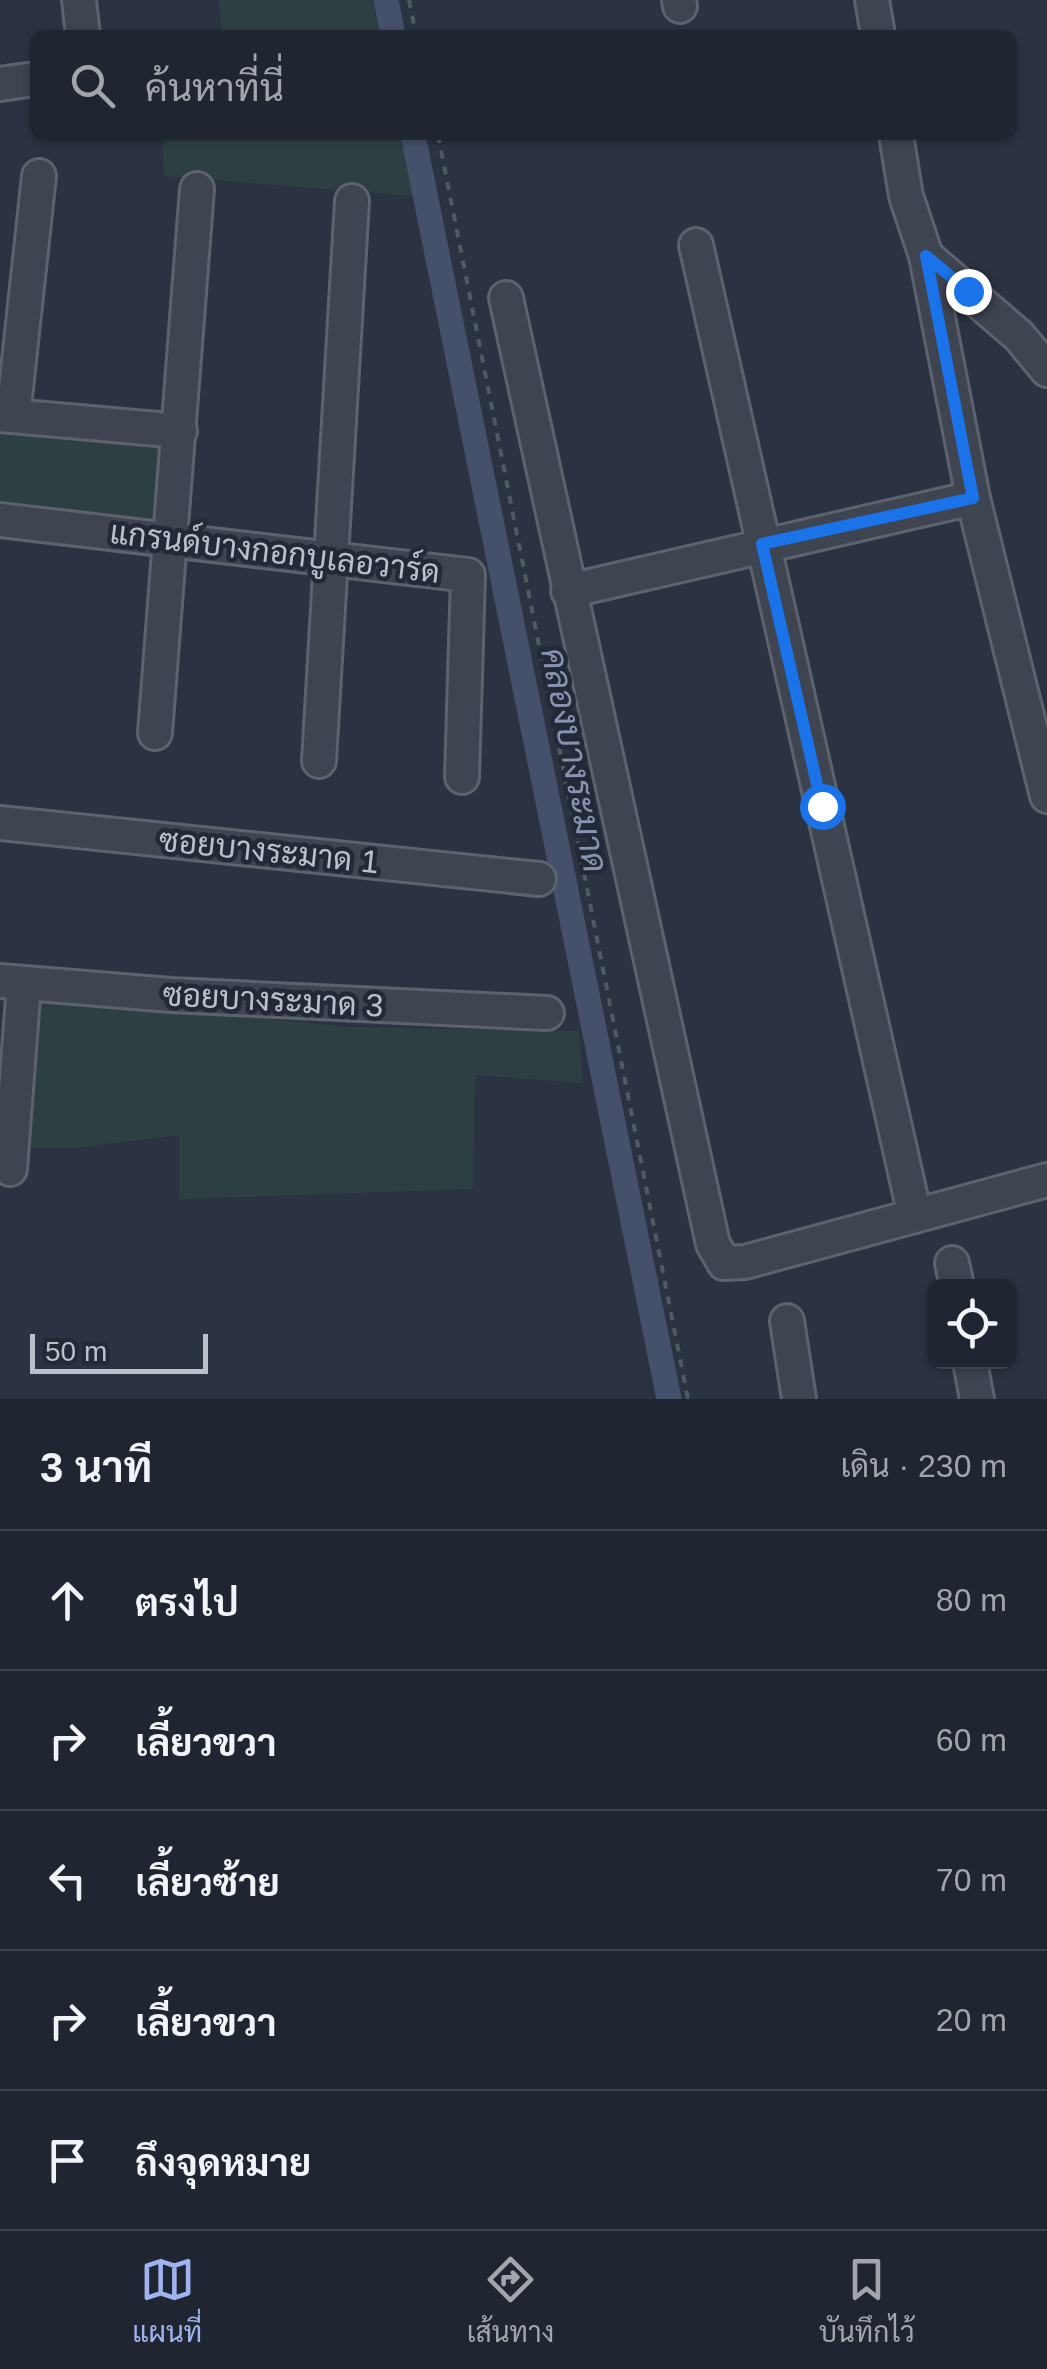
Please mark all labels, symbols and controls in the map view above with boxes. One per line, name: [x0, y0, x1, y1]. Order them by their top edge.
search box: [30, 30, 1017, 140]
icon: search: [65, 58, 120, 113]
text: ค้นหาที่นี่: [145, 67, 284, 109]
route end: [946, 269, 992, 315]
street label: แกรนด์บางกอกบูเลอวาร์ด: [107, 511, 443, 594]
water label: คลองบางระมาด: [534, 644, 616, 876]
route start: [800, 784, 846, 830]
street label: ซอยบางระมาด 1: [157, 822, 381, 880]
street label: ซอยบางระมาด 3: [162, 976, 384, 1024]
map controls: [927, 1279, 1017, 1369]
button: locate: [927, 1279, 1017, 1369]
scale bar: [30, 1329, 208, 1374]
text: 50 m: [45, 1336, 107, 1367]
text: 3 นาที: [40, 1444, 152, 1491]
text: เดิน · 230 m: [840, 1448, 1007, 1484]
icon: ahead: [40, 1573, 95, 1628]
text: ตรงไป: [135, 1582, 239, 1624]
text: 80 m: [936, 1582, 1007, 1618]
icon: right: [40, 1713, 95, 1768]
text: เลี้ยวขวา: [135, 1722, 277, 1764]
text: 60 m: [936, 1722, 1007, 1758]
icon: left: [40, 1853, 95, 1908]
text: เลี้ยวซ้าย: [135, 1862, 280, 1904]
text: 70 m: [936, 1862, 1007, 1898]
icon: right: [40, 1993, 95, 2048]
text: เลี้ยวขวา: [135, 2002, 277, 2044]
text: 20 m: [936, 2002, 1007, 2038]
icon: arrive: [40, 2133, 95, 2188]
text: ถึงจุดหมาย: [135, 2142, 311, 2184]
tab: แผนที่: [132, 2252, 202, 2349]
tab: เส้นทาง: [467, 2252, 554, 2349]
tab: บันทึกไว้: [819, 2252, 915, 2349]

